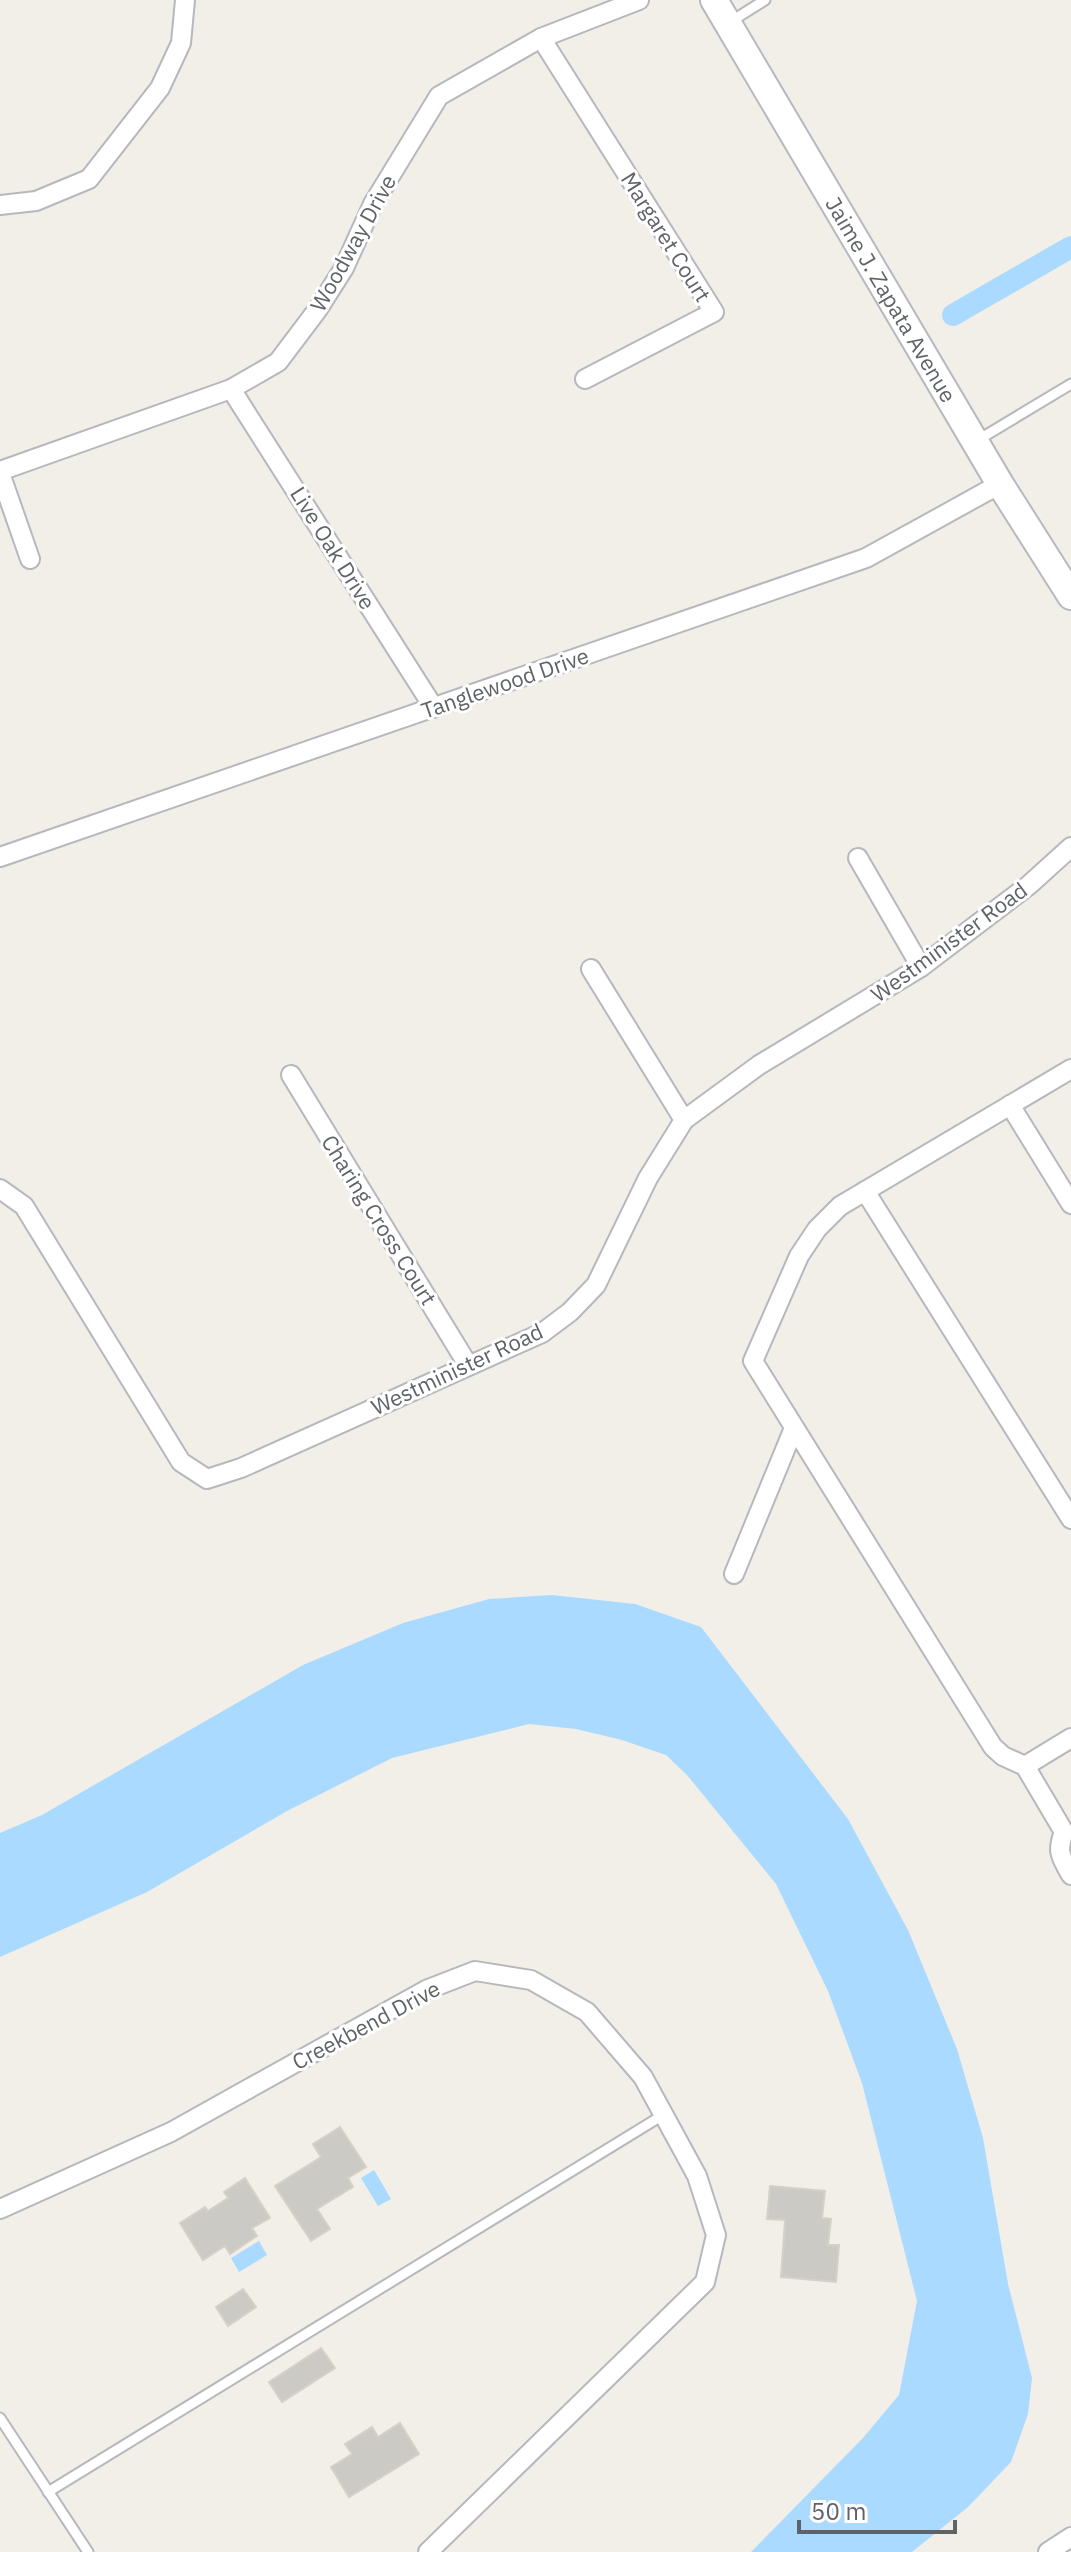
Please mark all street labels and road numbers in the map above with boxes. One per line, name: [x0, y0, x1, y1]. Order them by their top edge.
street label: Margaret Court: [615, 166, 718, 307]
street label: Woodway Drive: [303, 169, 402, 316]
street label: Jaime J. Zapata Avenue: [819, 191, 964, 408]
street label: Live Oak Drive: [284, 481, 383, 615]
street label: Tanglewood Drive: [417, 640, 592, 725]
street label: Westminister Road: [865, 875, 1033, 1008]
street label: Charing Cross Court: [315, 1129, 444, 1310]
street label: Westminister Road: [366, 1316, 547, 1421]
street label: Creekbend Drive: [287, 1973, 445, 2076]

